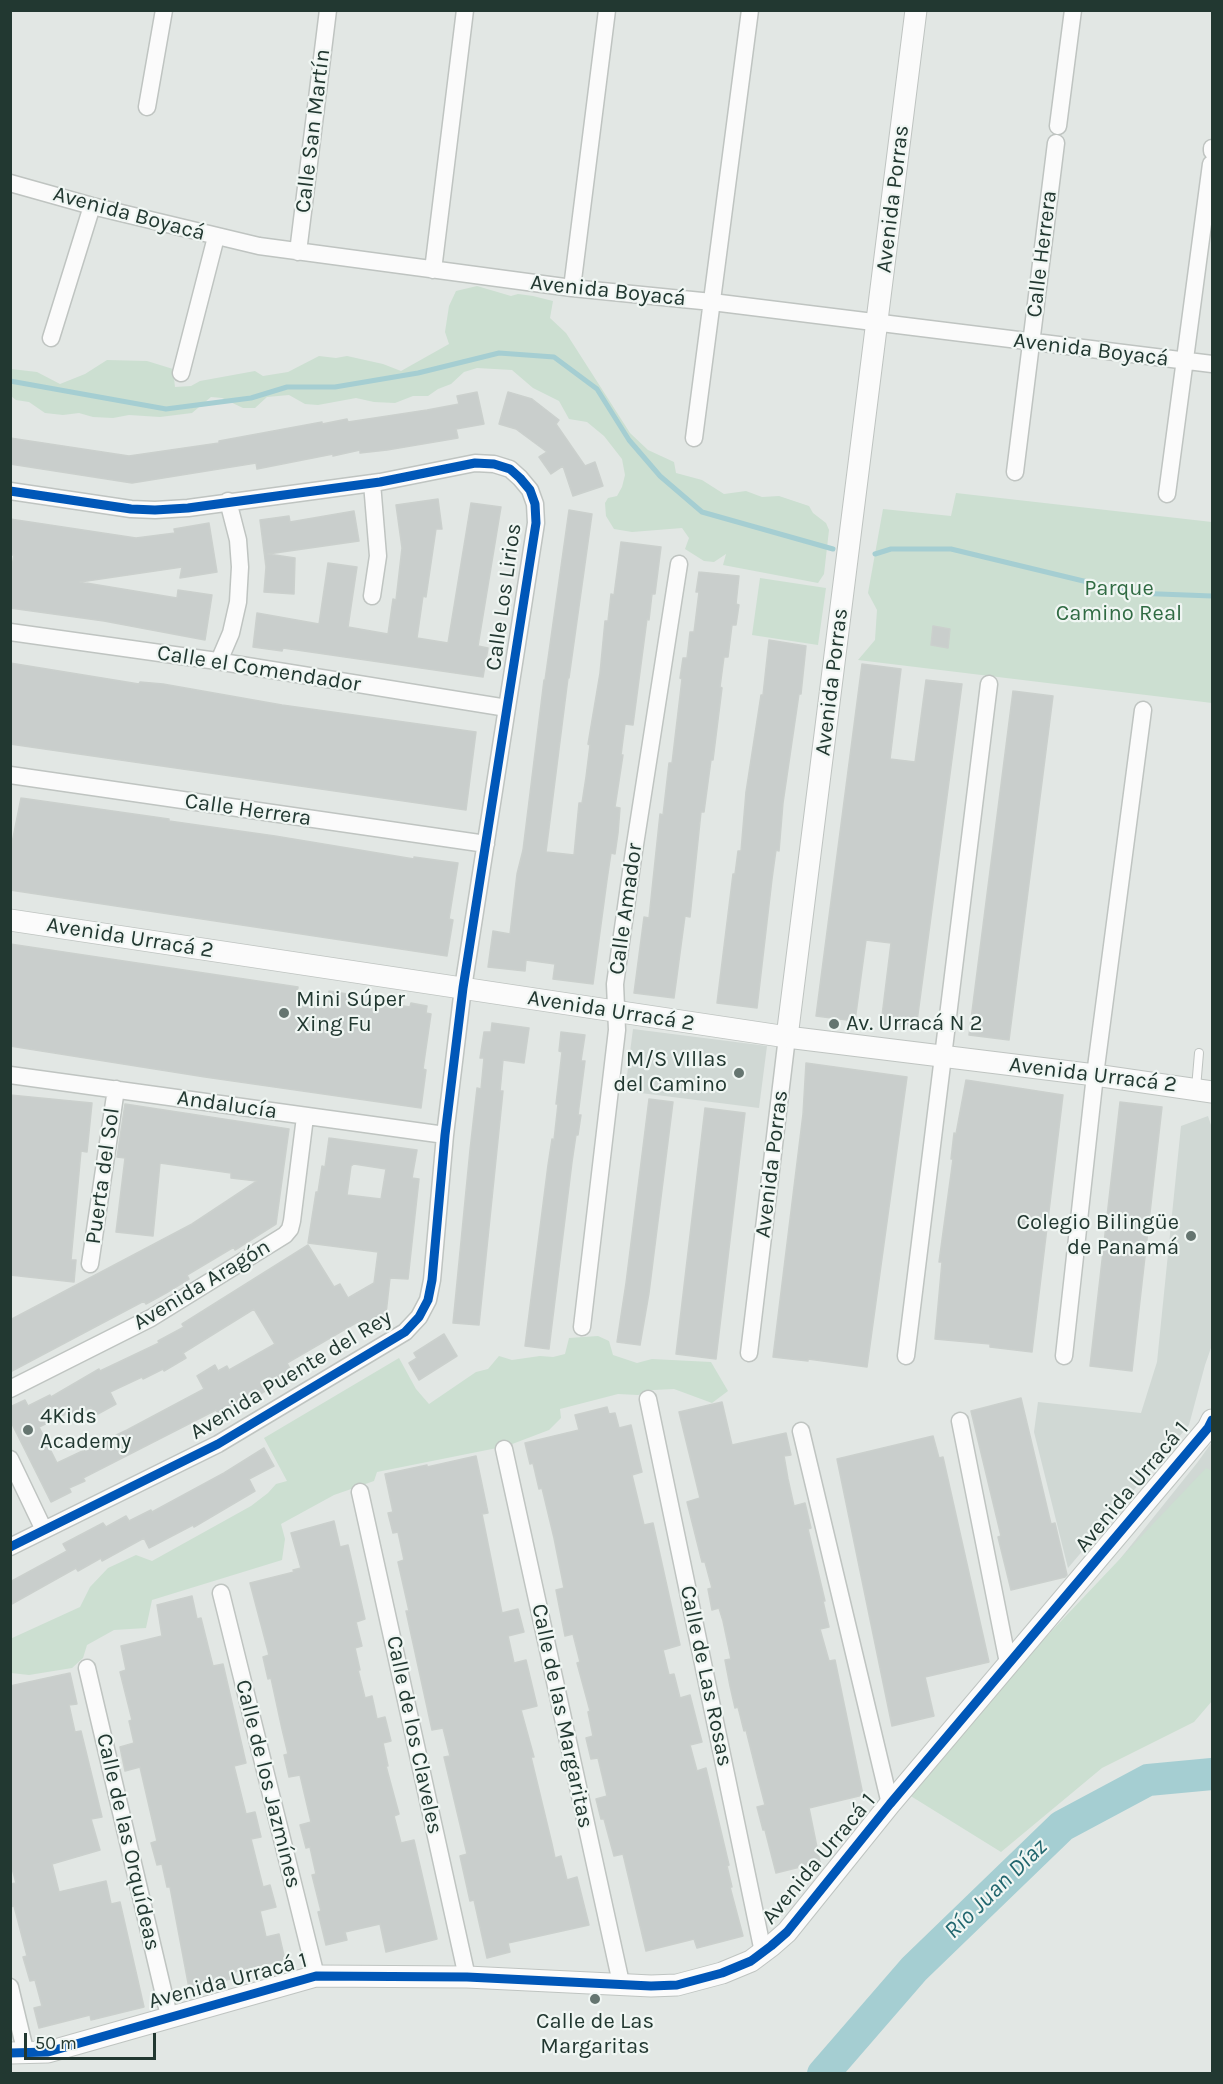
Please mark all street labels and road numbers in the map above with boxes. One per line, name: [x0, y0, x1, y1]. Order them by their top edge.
street label: Calle San Martín: [290, 47, 336, 215]
street label: Avenida Porras: [871, 124, 915, 274]
street label: Avenida Boyacá: [50, 181, 208, 247]
street label: Calle Herrera: [1021, 189, 1063, 319]
street label: Avenida Boyacá: [529, 270, 687, 312]
street label: Avenida Boyacá: [1012, 327, 1170, 373]
street label: Calle Los Lirios: [481, 522, 527, 672]
street label: Avenida Porras: [810, 607, 854, 757]
street label: Calle el Comendador: [155, 640, 363, 698]
street label: Calle Herrera: [183, 788, 313, 832]
street label: Calle Amador: [604, 841, 648, 977]
street label: Avenida Urracá 2: [45, 912, 215, 964]
street label: Avenida Urracá 2: [526, 985, 696, 1037]
street label: Avenida Urracá 2: [1008, 1052, 1178, 1098]
street label: Andalucía: [175, 1085, 279, 1125]
street label: Avenida Porras: [750, 1089, 794, 1239]
street label: Puerta del Sol: [80, 1106, 126, 1246]
street label: Avenida Aragón: [129, 1234, 275, 1336]
street label: Avenida Puente del Rey: [185, 1304, 397, 1446]
street label: Avenida Urracá 1: [1069, 1416, 1195, 1558]
street label: Calle de Las Rosas: [674, 1583, 738, 1769]
street label: Calle de las Margaritas: [525, 1602, 599, 1830]
street label: Calle de los Claveles: [380, 1633, 448, 1837]
street label: Calle de los Jazmínes: [229, 1677, 307, 1891]
street label: Calle de las Orquídeas: [90, 1731, 166, 1953]
street label: Avenida Urracá 1: [756, 1788, 882, 1930]
street label: Avenida Urracá 1: [146, 1947, 310, 2015]

